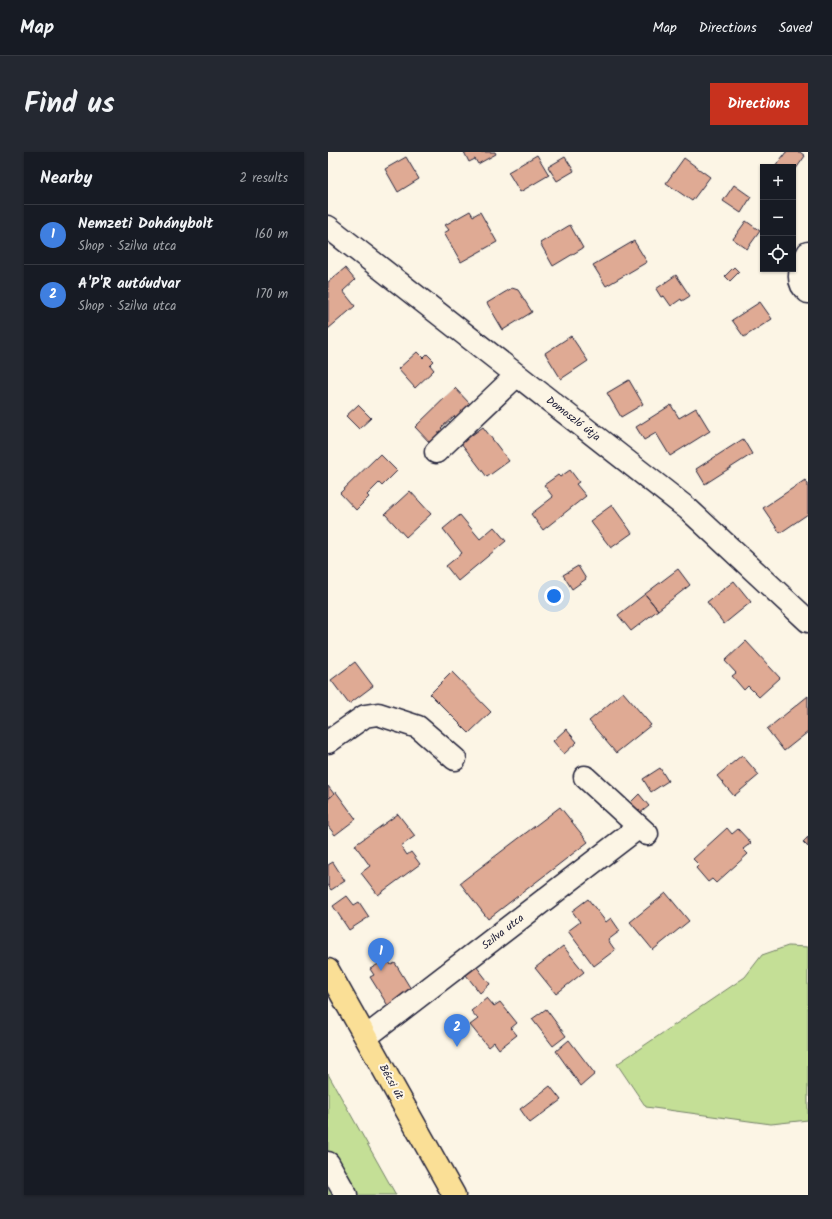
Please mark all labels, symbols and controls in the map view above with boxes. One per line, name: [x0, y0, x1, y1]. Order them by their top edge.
text: Map: [20, 13, 54, 43]
text: Map: [652, 17, 677, 39]
text: Directions: [699, 17, 757, 39]
text: Saved: [779, 17, 812, 39]
text: Find us: [24, 82, 115, 127]
button: Directions: [710, 83, 808, 125]
map controls: [760, 164, 796, 272]
button: +: [760, 164, 796, 200]
text: Nearby: [40, 165, 92, 192]
text: 2 results: [240, 168, 288, 189]
button: −: [760, 200, 796, 236]
text: Nemzeti Dohánybolt: [78, 212, 213, 236]
text: 1: [51, 224, 55, 245]
text: 160 m: [255, 224, 288, 245]
text: Shop · Szilva utca: [78, 236, 176, 257]
button: locate: [760, 236, 796, 272]
text: A'P'R autóudvar: [78, 272, 180, 296]
text: 2: [49, 284, 57, 305]
text: 170 m: [256, 284, 288, 305]
text: Shop · Szilva utca: [78, 296, 176, 317]
street label: Domoszló útja: [542, 392, 604, 446]
your location: [544, 586, 564, 606]
street label: Szilva utca: [478, 910, 528, 954]
pin: 1: [368, 938, 394, 971]
pin: 2: [444, 1014, 470, 1047]
street label: Bécsi út: [374, 1061, 408, 1104]

